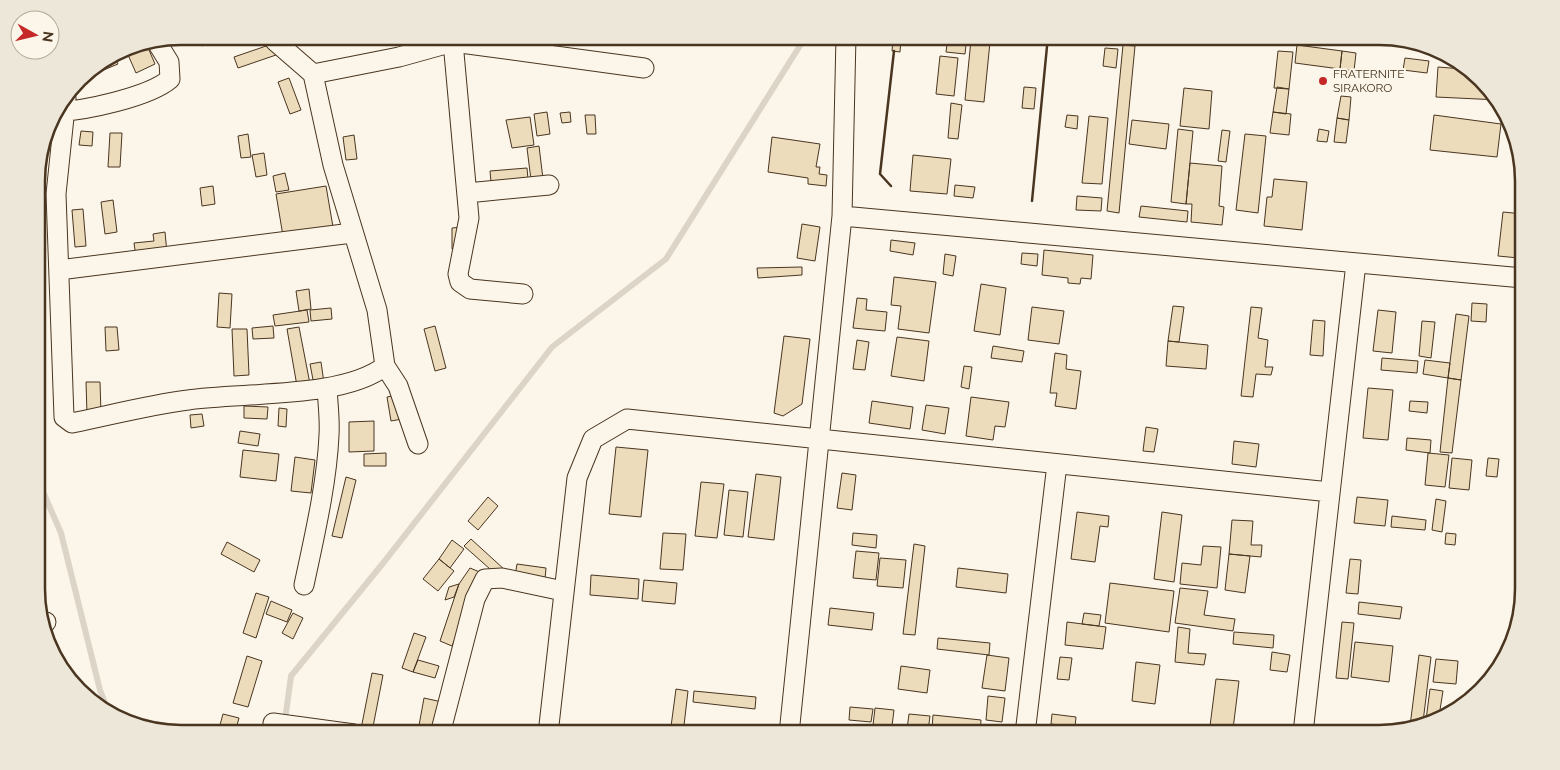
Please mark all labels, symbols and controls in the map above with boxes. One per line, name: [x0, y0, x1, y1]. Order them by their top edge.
north arrow: [10, 10, 60, 60]
text: N: [39, 30, 57, 43]
place label: FRATERNITE SIRAKORO: [1333, 67, 1405, 95]
marker: FRATERNITE SIRAKORO: [1317, 75, 1329, 87]

